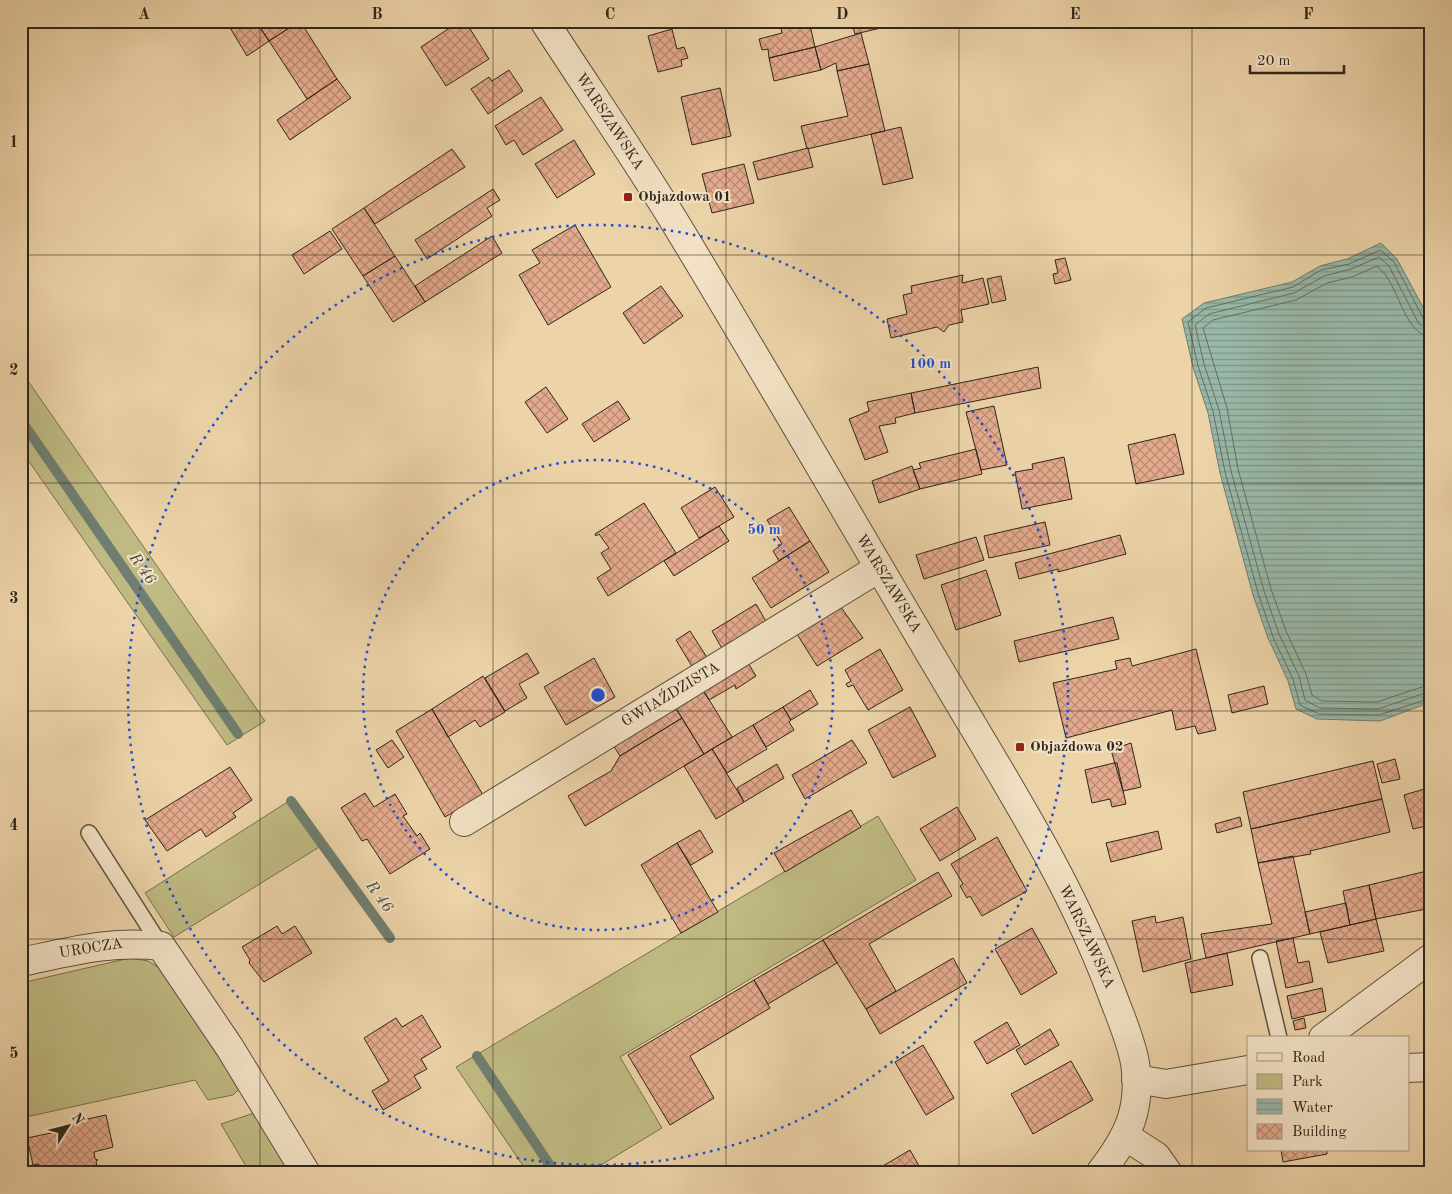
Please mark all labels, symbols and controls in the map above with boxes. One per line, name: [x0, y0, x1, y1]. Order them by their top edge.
text: A: [138, 7, 150, 23]
text: B: [371, 7, 383, 23]
text: C: [605, 7, 615, 23]
text: D: [836, 7, 848, 23]
text: E: [1069, 7, 1081, 23]
text: F: [1303, 7, 1314, 23]
scale bar: [1250, 42, 1343, 74]
text: 20 m: [1257, 54, 1291, 69]
street label: WARSZAWSKA: [572, 71, 646, 174]
text: 1: [9, 135, 19, 151]
place label: Objazdowa 01: [638, 190, 732, 205]
marker: Objazdowa 01: [622, 191, 634, 203]
text: 100 m: [909, 357, 951, 372]
text: 2: [9, 363, 19, 379]
text: 50 m: [747, 523, 781, 538]
street label: WARSZAWSKA: [853, 532, 924, 636]
water label: R 46: [125, 549, 158, 588]
text: 3: [9, 591, 19, 607]
street label: GWIAŹDZISTA: [618, 657, 723, 730]
centre of rings: [589, 686, 607, 704]
place label: Objazdowa 02: [1030, 740, 1124, 755]
marker: Objazdowa 02: [1014, 741, 1026, 753]
text: 4: [9, 818, 19, 834]
water label: R 46: [362, 878, 396, 916]
street label: WARSZAWSKA: [1055, 883, 1117, 992]
street label: UROCZA: [58, 936, 124, 961]
legend: [1247, 1036, 1410, 1152]
text: 5: [9, 1046, 19, 1062]
text: Road: [1292, 1051, 1326, 1066]
text: Park: [1292, 1075, 1323, 1090]
text: Water: [1292, 1101, 1333, 1116]
north arrow: [42, 1102, 92, 1152]
text: N: [69, 1111, 87, 1128]
text: Building: [1292, 1125, 1347, 1140]

